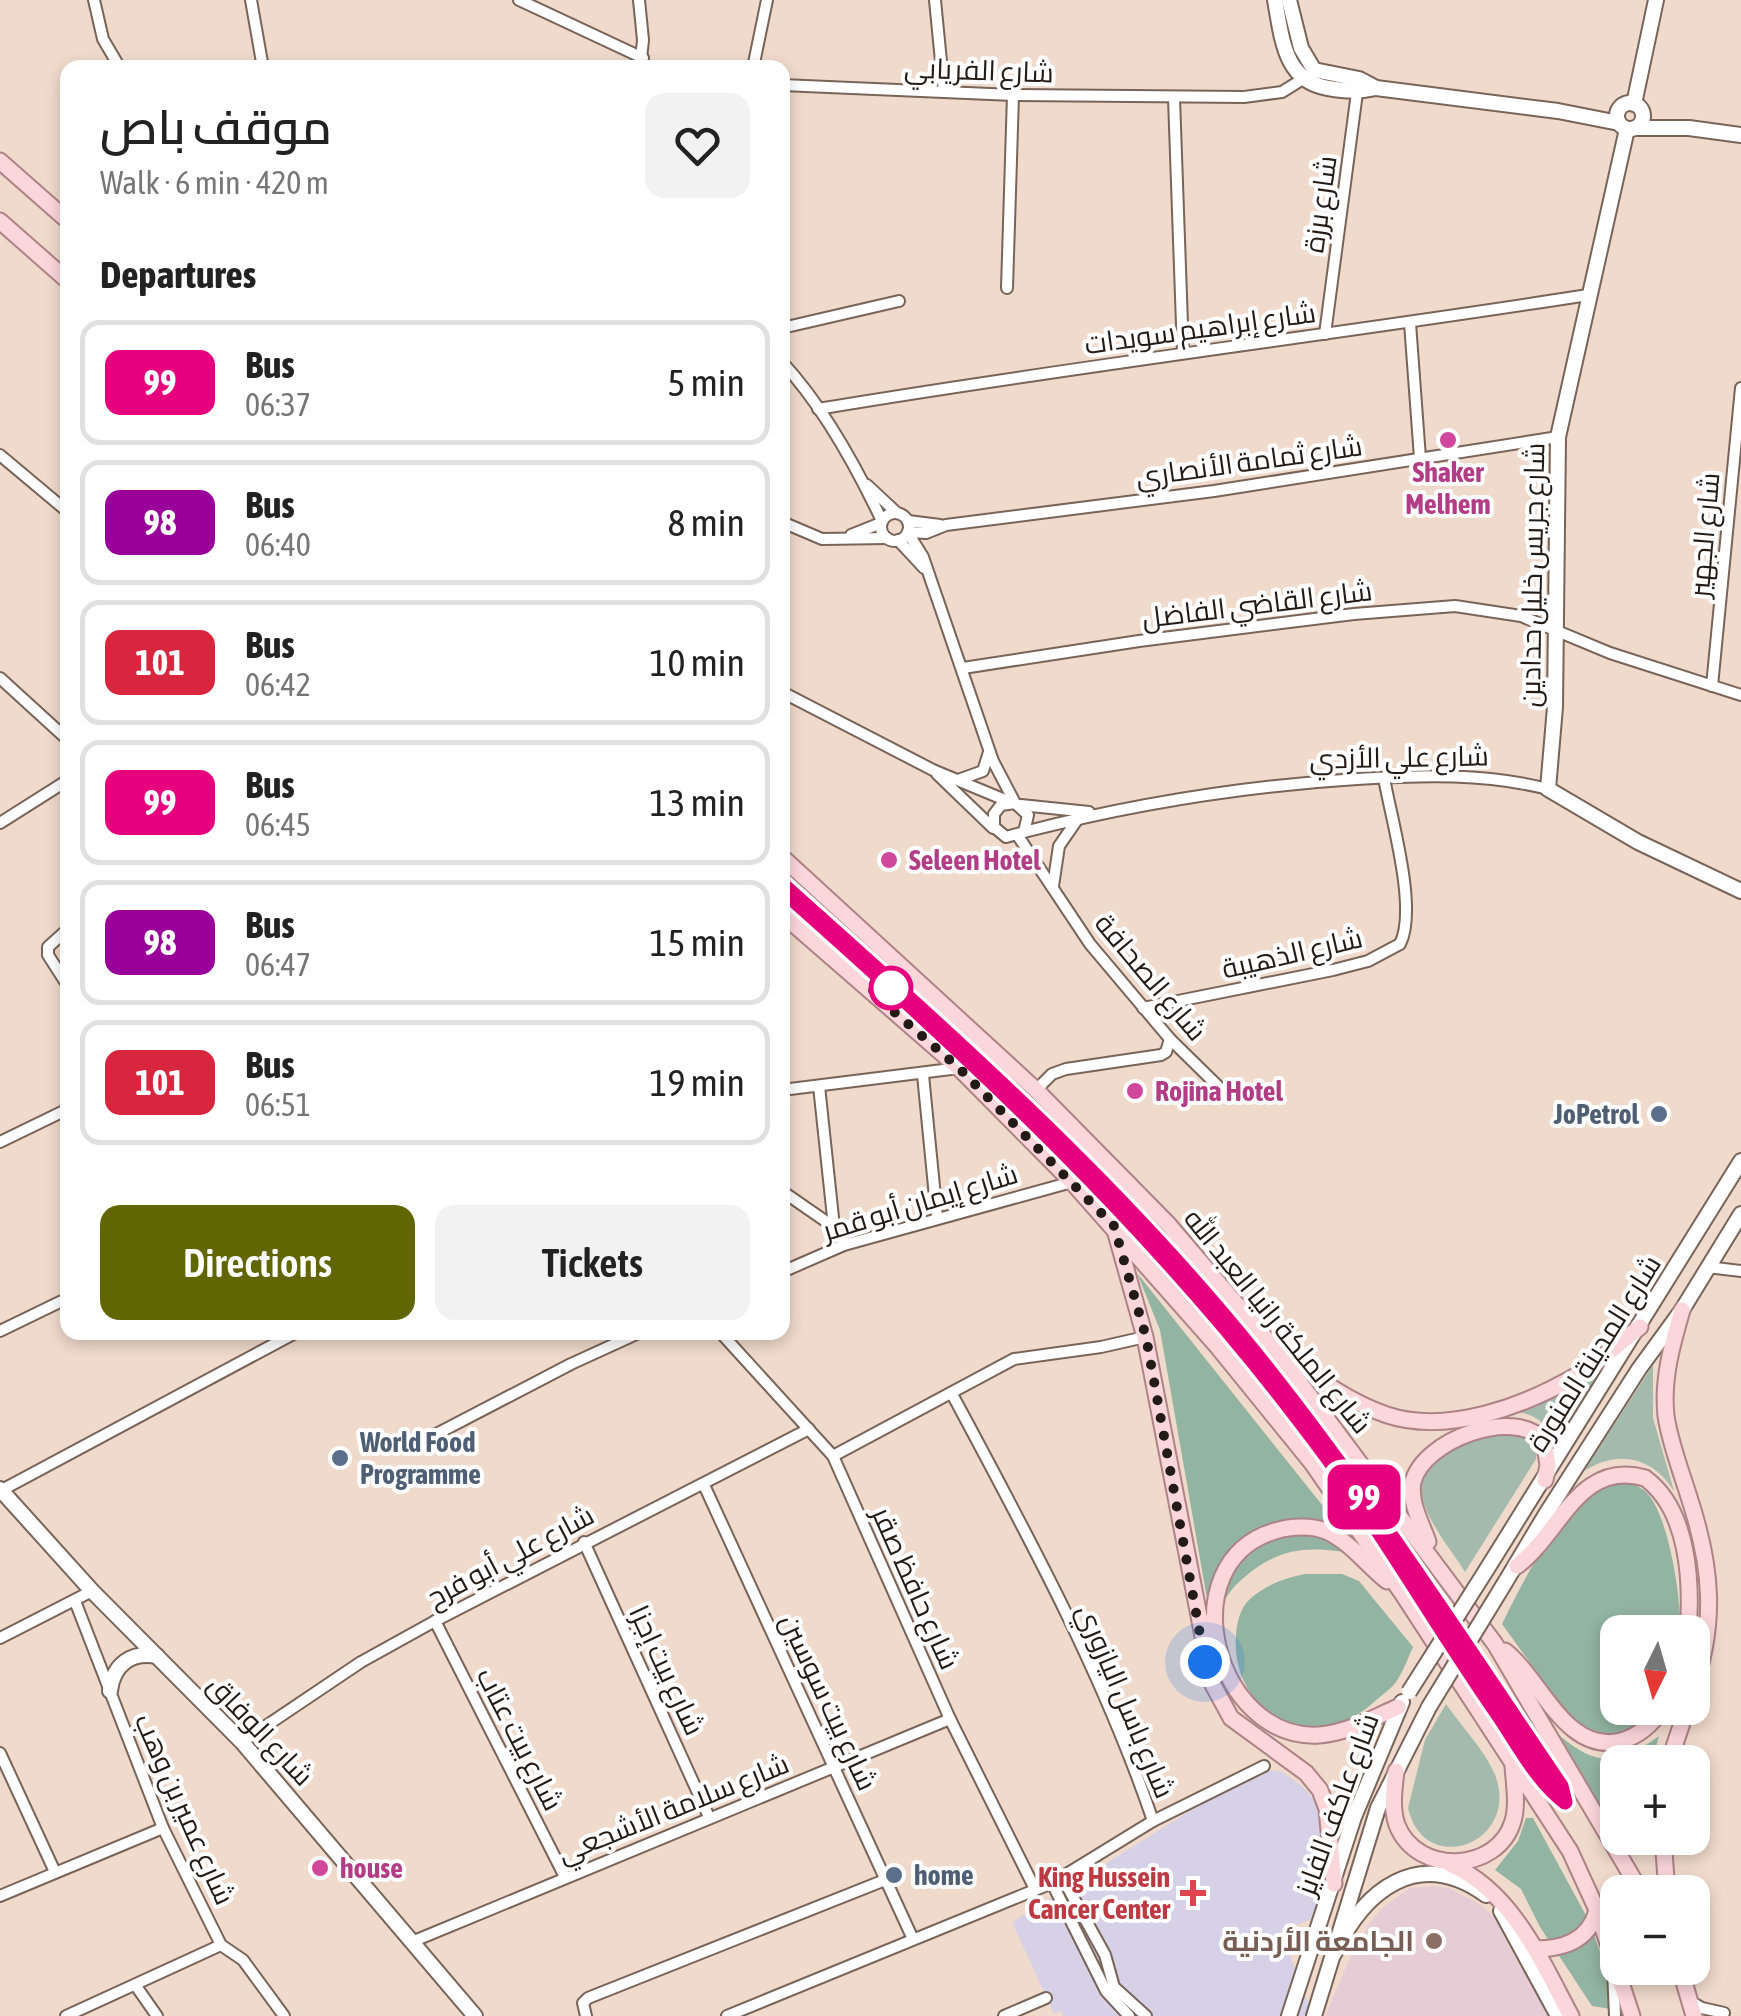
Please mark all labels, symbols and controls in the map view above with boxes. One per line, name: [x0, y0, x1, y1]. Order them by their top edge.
street label: شارع الفريابي: [903, 51, 1054, 95]
button: heart: [645, 93, 750, 198]
text: موقف باص: [100, 99, 332, 154]
street label: شارع برزة: [1297, 153, 1346, 255]
text: Walk · 6 min · 420 m: [100, 164, 329, 201]
text: Departures: [100, 253, 256, 296]
street label: شارع إبراهيم سويدات: [1082, 296, 1318, 364]
text: Bus: [245, 343, 295, 386]
text: 5 min: [667, 361, 745, 404]
text: 99: [144, 362, 176, 402]
text: 06:37: [245, 386, 311, 423]
street label: شارع ثمامة الأنصاري: [1134, 429, 1365, 499]
marker: Shaker Melhem: [1437, 429, 1459, 451]
street label: شارع جريس خليل حدادين: [1514, 442, 1553, 708]
place label: Shaker Melhem: [1405, 456, 1491, 520]
street label: شارع الجهير: [1682, 471, 1728, 601]
text: Bus: [245, 483, 295, 526]
text: 8 min: [667, 501, 745, 544]
text: 98: [144, 502, 176, 542]
text: 06:40: [245, 526, 311, 563]
street label: شارع القاضي الفاضل: [1140, 574, 1375, 639]
text: Bus: [245, 623, 295, 666]
text: 10 min: [650, 641, 745, 684]
text: 101: [135, 642, 185, 682]
text: 06:42: [245, 666, 311, 703]
street label: شارع علي الأزدي: [1309, 739, 1489, 781]
text: Bus: [245, 763, 295, 806]
text: 13 min: [650, 781, 745, 824]
text: 99: [144, 782, 176, 822]
text: 06:45: [245, 806, 311, 843]
place label: Seleen Hotel: [909, 844, 1041, 876]
marker: Seleen Hotel: [878, 849, 900, 871]
text: Bus: [245, 903, 295, 946]
street label: شارع الصحافة: [1086, 907, 1213, 1049]
text: 15 min: [650, 921, 745, 964]
street label: شارع الذهيبة: [1219, 921, 1366, 988]
text: 98: [144, 922, 176, 962]
text: 06:47: [245, 946, 311, 983]
unlabelled marker: [870, 967, 912, 1009]
text: Bus: [245, 1043, 295, 1086]
text: 19 min: [650, 1061, 745, 1104]
text: 101: [135, 1062, 185, 1102]
place label: Rojina Hotel: [1155, 1075, 1283, 1107]
marker: Rojina Hotel: [1124, 1080, 1146, 1102]
text: 06:51: [245, 1086, 311, 1123]
place label: JoPetrol: [1553, 1098, 1640, 1130]
marker: JoPetrol: [1648, 1103, 1670, 1125]
street label: شارع إيمان أبو قمر: [817, 1156, 1022, 1250]
street label: شارع الملكة رانيا العبد الله: [1175, 1201, 1380, 1441]
button: Directions: [100, 1205, 415, 1320]
button: Tickets: [435, 1205, 750, 1320]
street label: شارع المدينة المنورة: [1521, 1249, 1670, 1459]
place label: World Food Programme: [359, 1426, 481, 1490]
marker: World Food Programme: [329, 1447, 351, 1469]
line badge: 99: [1319, 1464, 1409, 1530]
text: 99: [1348, 1477, 1380, 1517]
street label: شارع علي أبو فرح: [421, 1498, 602, 1619]
street label: شارع حافظ صقر: [862, 1500, 966, 1675]
street label: شارع باسل اليازوري: [1065, 1599, 1181, 1805]
street label: شارع بيت إجزا: [620, 1600, 711, 1741]
street label: شارع بيت سوسين: [771, 1609, 884, 1796]
north arrow: [1600, 1615, 1710, 1725]
map controls: [1600, 1615, 1710, 1985]
your location: [1180, 1637, 1230, 1687]
street label: شارع بيت عتاب: [468, 1662, 570, 1817]
street label: شارع الوفاق: [200, 1668, 320, 1794]
street label: شارع عمير بن وهب: [126, 1709, 241, 1911]
street label: شارع عاكف الفايز: [1289, 1709, 1388, 1902]
button: +: [1600, 1745, 1710, 1855]
street label: شارع سلامة الأشجعي: [553, 1747, 795, 1875]
place label: house: [340, 1852, 403, 1884]
marker: house: [309, 1857, 331, 1879]
place label: home: [914, 1859, 974, 1891]
place label: King Hussein Cancer Center: [1028, 1861, 1171, 1925]
marker: home: [883, 1864, 905, 1886]
button: −: [1600, 1875, 1710, 1985]
marker: King Hussein Cancer Center: [1180, 1880, 1206, 1906]
place label: الجامعة الأردنية: [1222, 1925, 1414, 1958]
marker: الجامعة الأردنية: [1423, 1930, 1445, 1952]

